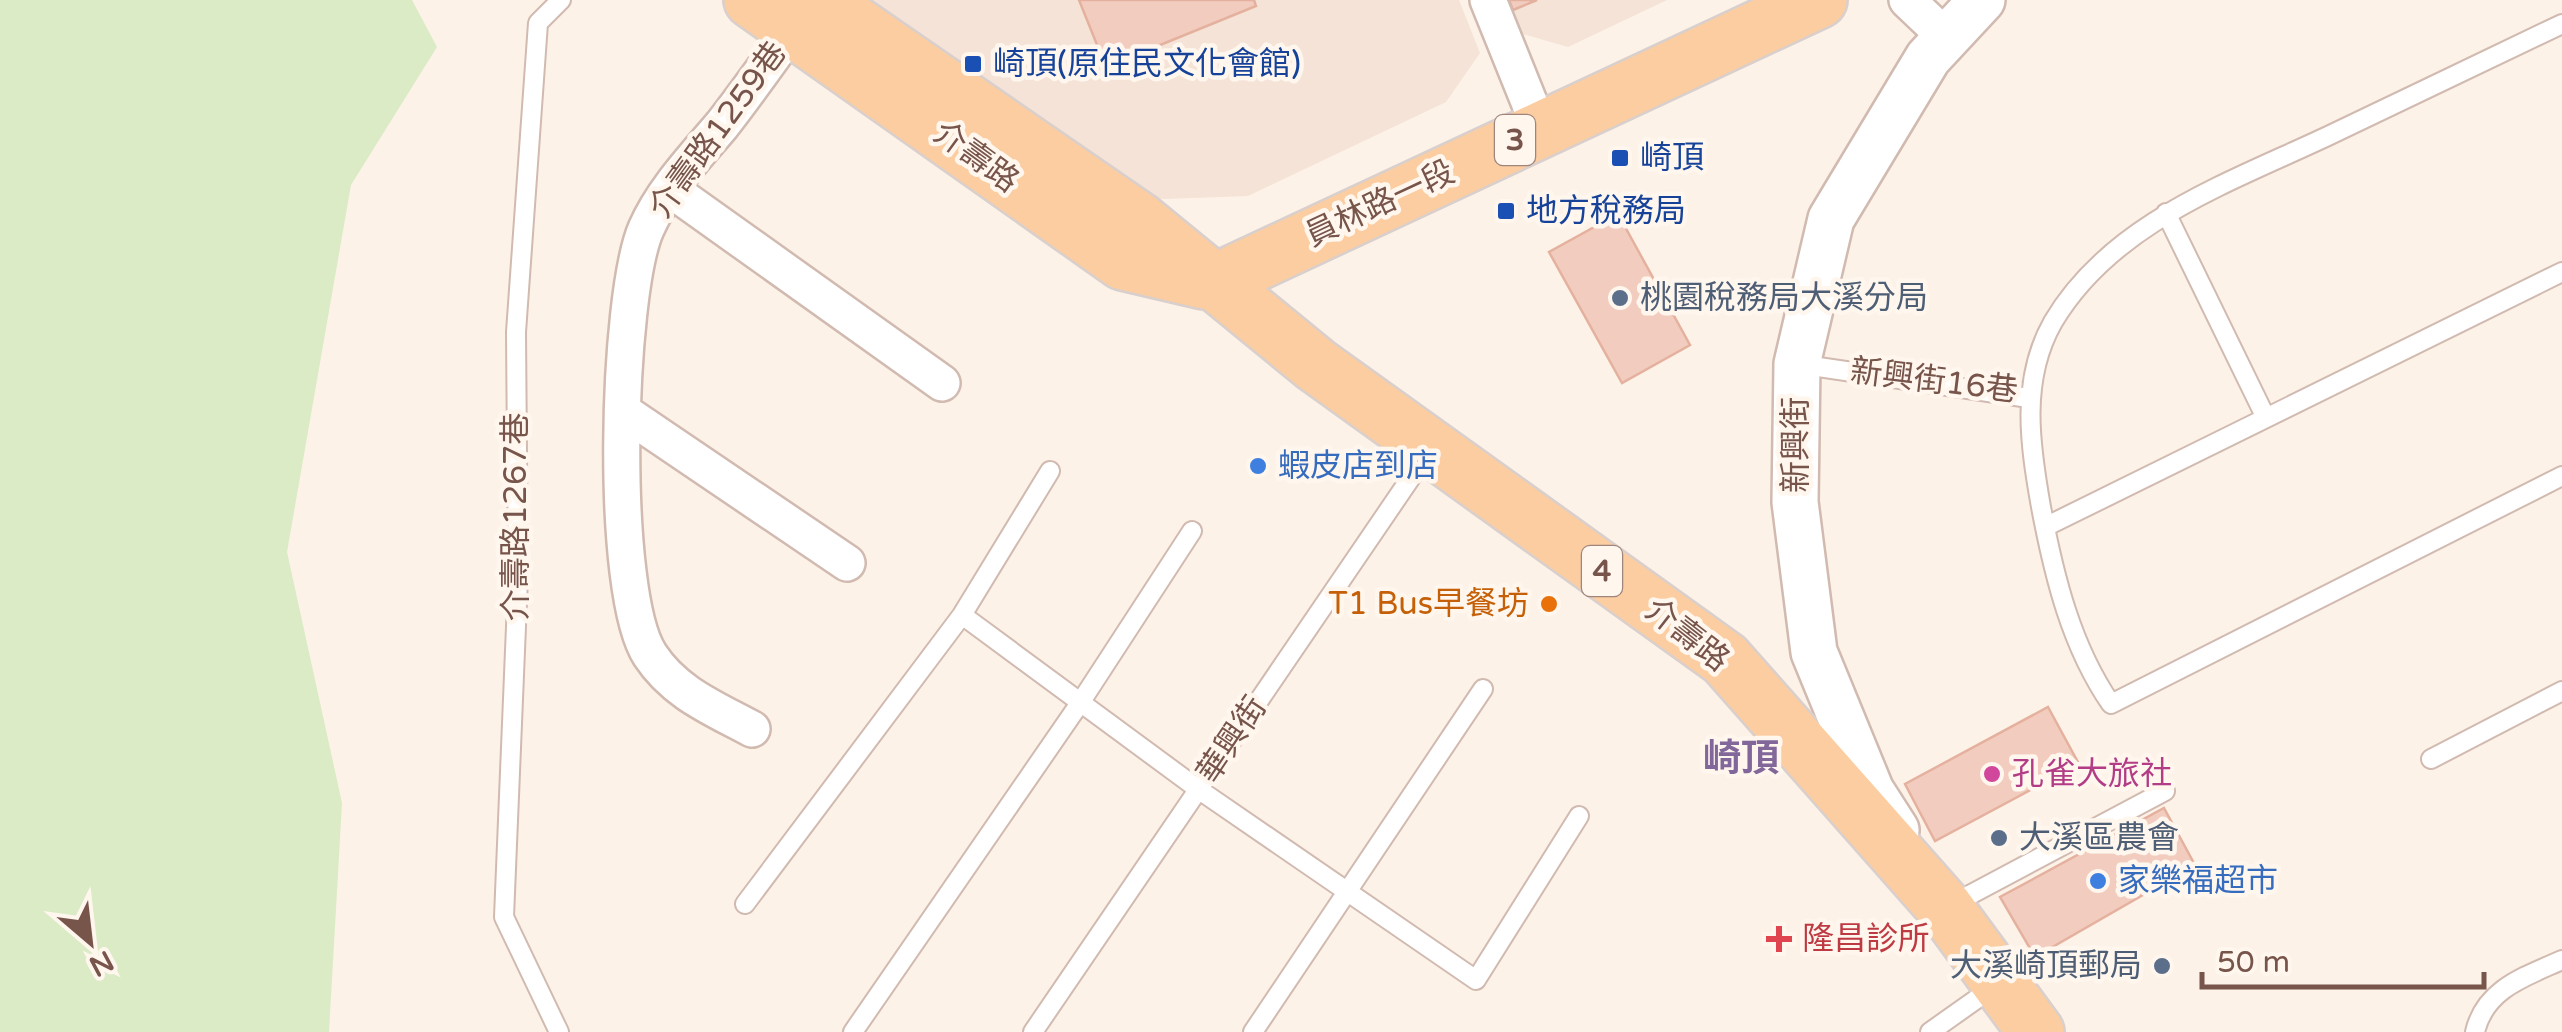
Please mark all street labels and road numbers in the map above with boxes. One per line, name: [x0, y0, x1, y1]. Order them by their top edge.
street label: 介壽路1259巷: [641, 35, 795, 225]
street label: 介壽路: [926, 113, 1026, 201]
road number: 3: [1495, 115, 1535, 165]
street label: 員林路一段: [1299, 153, 1461, 255]
street label: 新興街16巷: [1848, 352, 2020, 410]
street label: 新興街: [1777, 397, 1815, 493]
street label: 介壽路1267巷: [497, 413, 535, 621]
road number: 4: [1582, 546, 1622, 596]
street label: 介壽路: [1637, 590, 1737, 680]
street label: 華興街: [1189, 690, 1275, 790]

